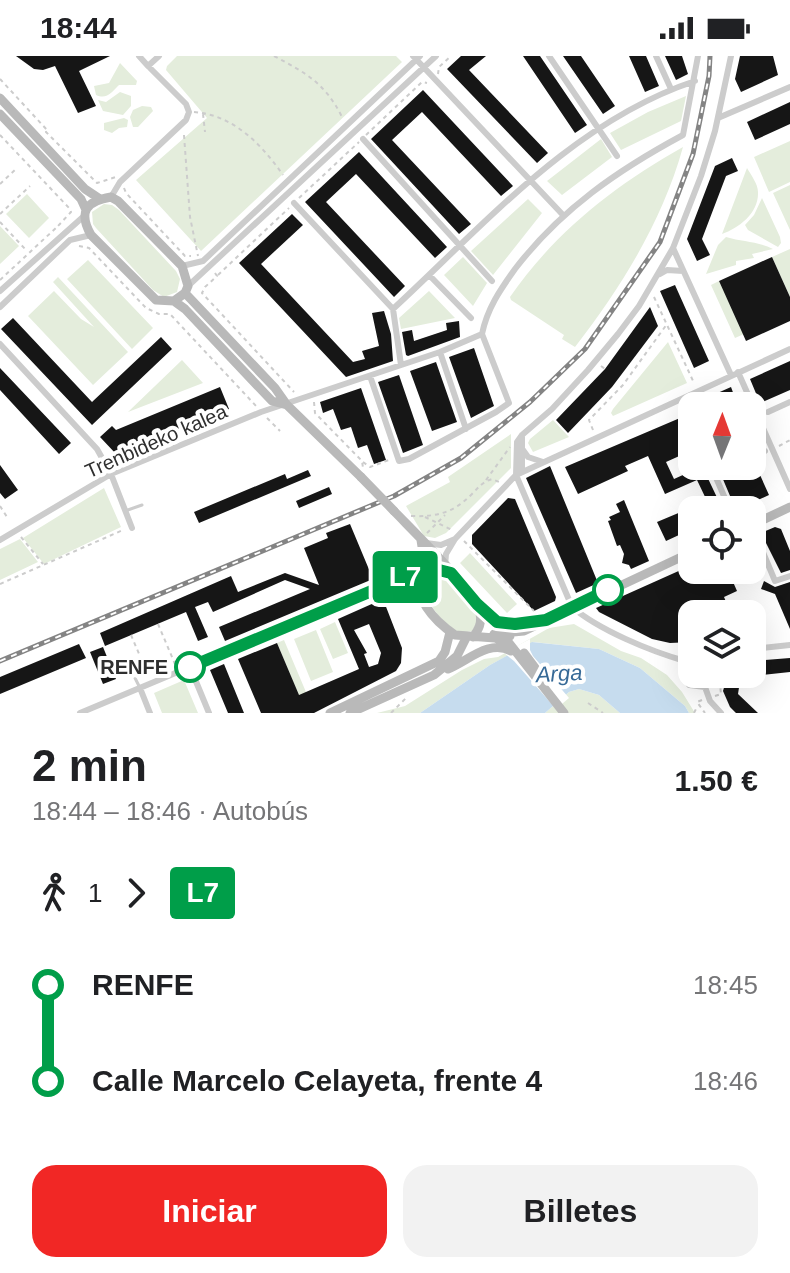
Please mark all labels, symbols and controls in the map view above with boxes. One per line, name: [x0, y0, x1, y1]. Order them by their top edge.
text: 18:44: [40, 11, 117, 44]
north arrow: [678, 392, 766, 480]
map controls: [678, 392, 766, 688]
street label: Trenbideko kalea: [82, 400, 231, 482]
button: locate: [678, 496, 766, 584]
line badge: L7: [369, 551, 441, 603]
text: L7: [389, 561, 421, 592]
unlabelled marker: [593, 575, 623, 605]
button: layers: [678, 600, 766, 688]
marker: RENFE: [175, 652, 205, 682]
place label: RENFE: [100, 656, 168, 678]
water label: Arga: [533, 660, 583, 687]
text: 2 min: [32, 741, 147, 790]
text: 1.50 €: [675, 764, 758, 797]
text: 18:44 – 18:46 · Autobús: [32, 796, 308, 826]
icon: walk: [32, 871, 76, 915]
icon: forward: [114, 871, 158, 915]
text: L7: [186, 877, 219, 908]
text: 1: [88, 878, 102, 908]
text: RENFE: [92, 968, 194, 1001]
text: 18:45: [693, 970, 758, 1000]
text: Calle Marcelo Celayeta, frente 4: [92, 1064, 542, 1097]
text: 18:46: [693, 1066, 758, 1096]
button: Iniciar: [32, 1165, 387, 1257]
button: Billetes: [403, 1165, 758, 1257]

